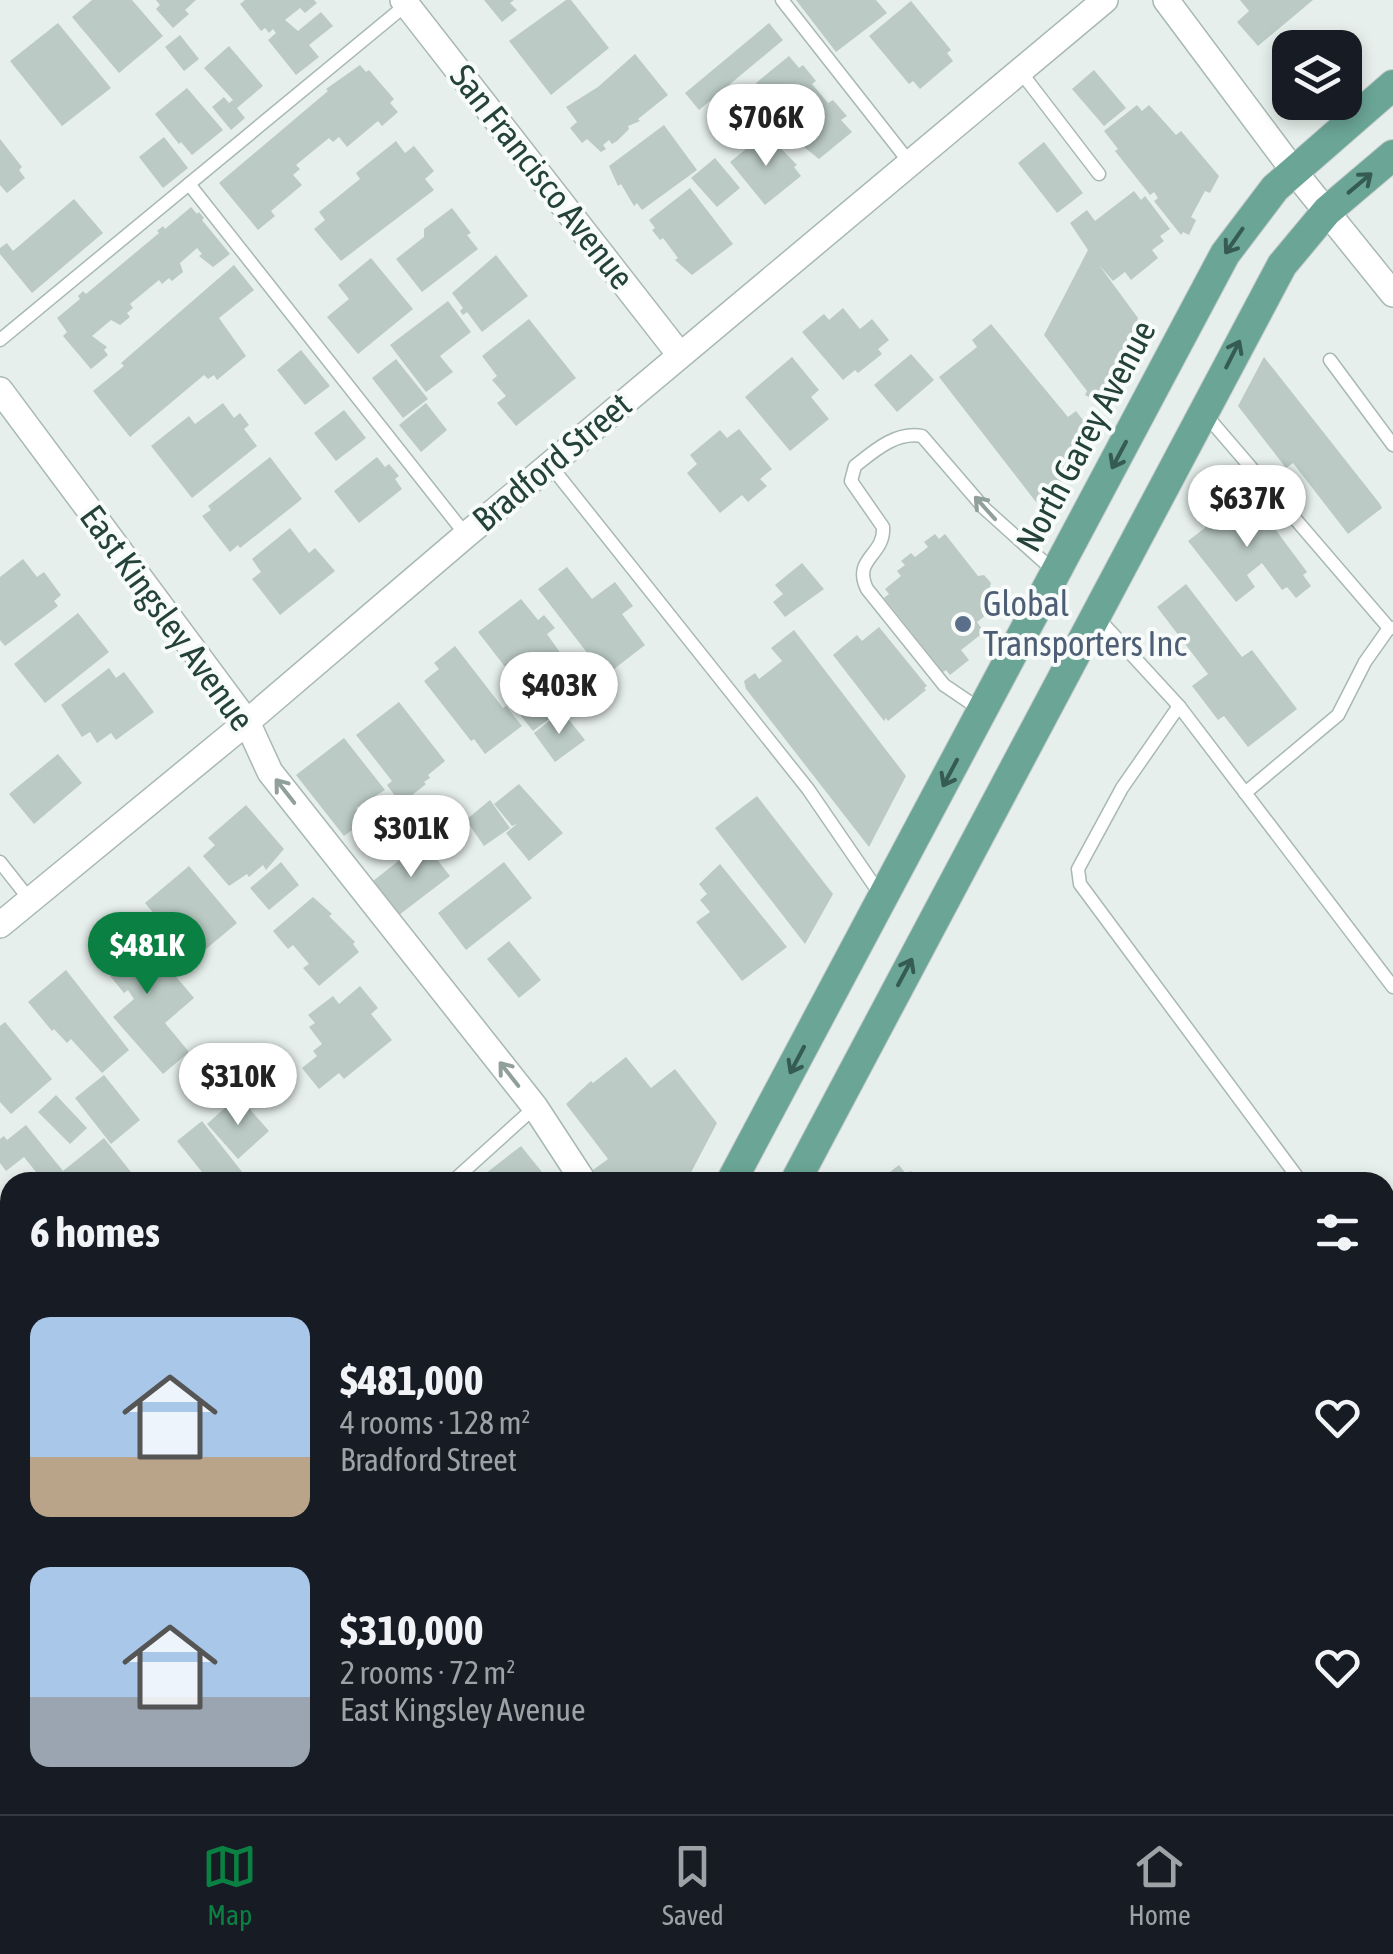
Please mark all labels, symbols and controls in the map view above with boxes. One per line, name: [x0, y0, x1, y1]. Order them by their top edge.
map controls: [1272, 30, 1362, 120]
button: layers: [1272, 30, 1362, 120]
street label: San Francisco Avenue: [443, 56, 643, 296]
pin: $706K: [696, 84, 836, 169]
text: $706K: [729, 98, 803, 135]
one-way arrow: [1347, 172, 1372, 195]
one-way arrow: [1224, 227, 1245, 255]
street label: North Garey Avenue: [1007, 313, 1163, 558]
one-way arrow: [1224, 340, 1243, 369]
street label: Bradford Street: [464, 384, 638, 539]
one-way arrow: [1109, 440, 1128, 469]
pin: $637K: [1177, 465, 1317, 550]
text: $637K: [1210, 479, 1284, 516]
one-way arrow: [974, 496, 997, 521]
street label: East Kingsley Avenue: [73, 497, 263, 738]
place label: Global Transporters Inc: [983, 583, 1187, 663]
marker: Global Transporters Inc: [952, 613, 974, 635]
pin: $403K: [489, 652, 629, 737]
text: $403K: [522, 666, 596, 703]
one-way arrow: [940, 757, 959, 787]
one-way arrow: [274, 779, 296, 805]
pin: $301K: [341, 795, 481, 880]
text: $301K: [374, 809, 448, 846]
pin: $481K: [77, 912, 217, 997]
text: $481K: [110, 926, 184, 963]
one-way arrow: [896, 958, 916, 988]
pin: $310K: [168, 1043, 308, 1128]
one-way arrow: [787, 1044, 806, 1074]
text: $310K: [201, 1057, 275, 1094]
one-way arrow: [498, 1061, 520, 1087]
icon: filters: [1310, 1205, 1365, 1260]
text: 6 homes: [30, 1208, 160, 1256]
text: $481,000: [340, 1356, 484, 1404]
icon: home: [110, 1357, 230, 1477]
icon: heart: [1310, 1390, 1365, 1445]
text: 4 rooms · 128 m²: [340, 1404, 530, 1441]
text: Bradford Street: [340, 1441, 517, 1478]
text: $310,000: [340, 1606, 484, 1654]
icon: home: [110, 1607, 230, 1727]
icon: heart: [1310, 1640, 1365, 1695]
text: 2 rooms · 72 m²: [340, 1654, 515, 1691]
text: East Kingsley Avenue: [340, 1691, 586, 1728]
tab: Map: [202, 1839, 257, 1931]
tab: Saved: [662, 1839, 724, 1931]
tab: Home: [1128, 1839, 1191, 1931]

